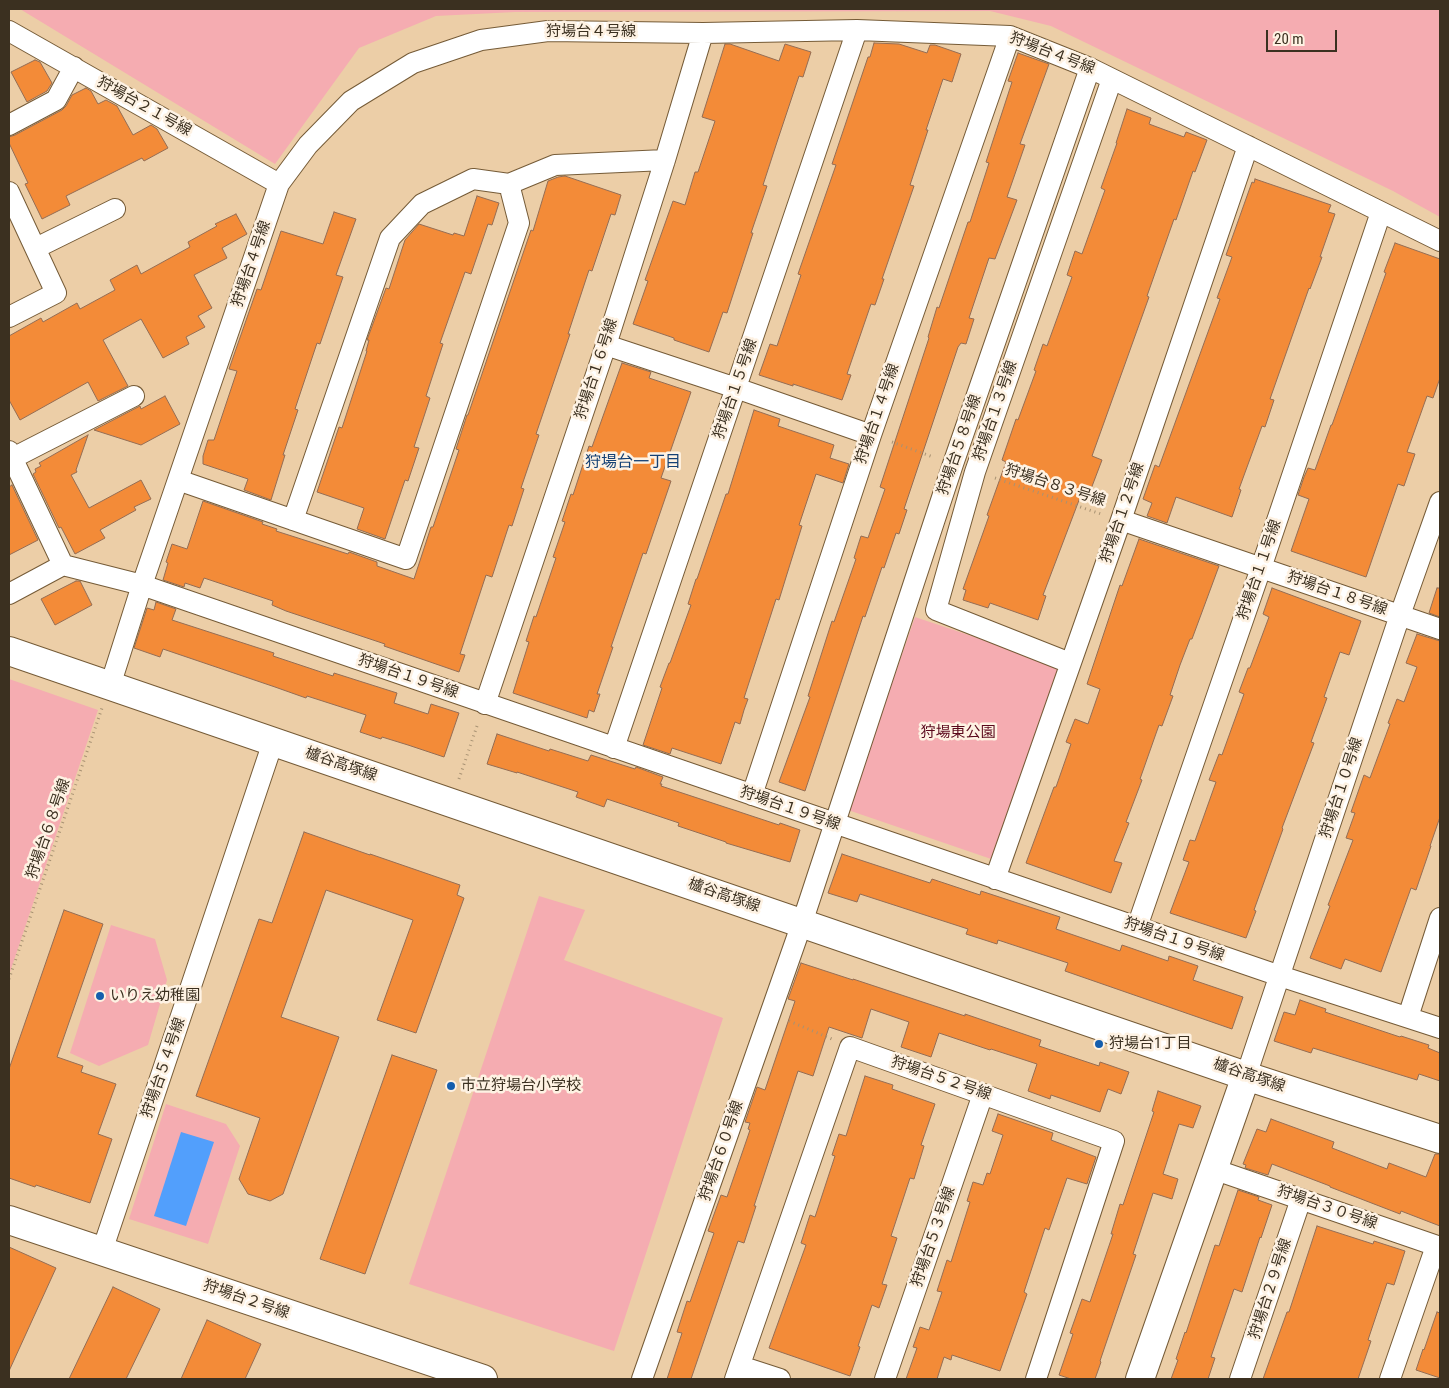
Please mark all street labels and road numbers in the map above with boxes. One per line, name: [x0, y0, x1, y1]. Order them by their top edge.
street label: 狩場台４号線: [546, 23, 636, 41]
street label: 狩場台４号線: [1007, 29, 1097, 79]
street label: 狩場台２１号線: [94, 74, 194, 140]
street label: 狩場台４号線: [229, 219, 275, 309]
street label: 狩場台１６号線: [572, 316, 622, 422]
street label: 狩場台１５号線: [710, 336, 762, 442]
street label: 狩場台１３号線: [970, 358, 1022, 464]
street label: 狩場台１４号線: [852, 361, 904, 467]
street label: 狩場台５８号線: [934, 392, 986, 498]
street label: 狩場台１２号線: [1097, 460, 1149, 566]
street label: 狩場台８３号線: [1002, 461, 1108, 511]
street label: 狩場台１１号線: [1234, 517, 1286, 623]
street label: 狩場台１８号線: [1284, 568, 1390, 620]
street label: 狩場台１９号線: [355, 651, 461, 703]
street label: 狩場台１０号線: [1317, 735, 1367, 841]
street label: 櫨谷高塚線: [303, 744, 379, 786]
street label: 狩場台６８号線: [23, 776, 75, 882]
street label: 狩場台１９号線: [737, 783, 843, 835]
street label: 櫨谷高塚線: [686, 875, 762, 917]
street label: 狩場台１９号線: [1121, 914, 1227, 966]
street label: 狩場台５４号線: [138, 1015, 190, 1121]
street label: 狩場台５２号線: [888, 1053, 994, 1105]
street label: 櫨谷高塚線: [1211, 1055, 1287, 1097]
street label: 狩場台６０号線: [696, 1098, 748, 1204]
street label: 狩場台３０号線: [1274, 1182, 1380, 1234]
street label: 狩場台５３号線: [908, 1184, 960, 1290]
street label: 狩場台２９号線: [1246, 1236, 1296, 1342]
street label: 狩場台２号線: [201, 1277, 291, 1323]

